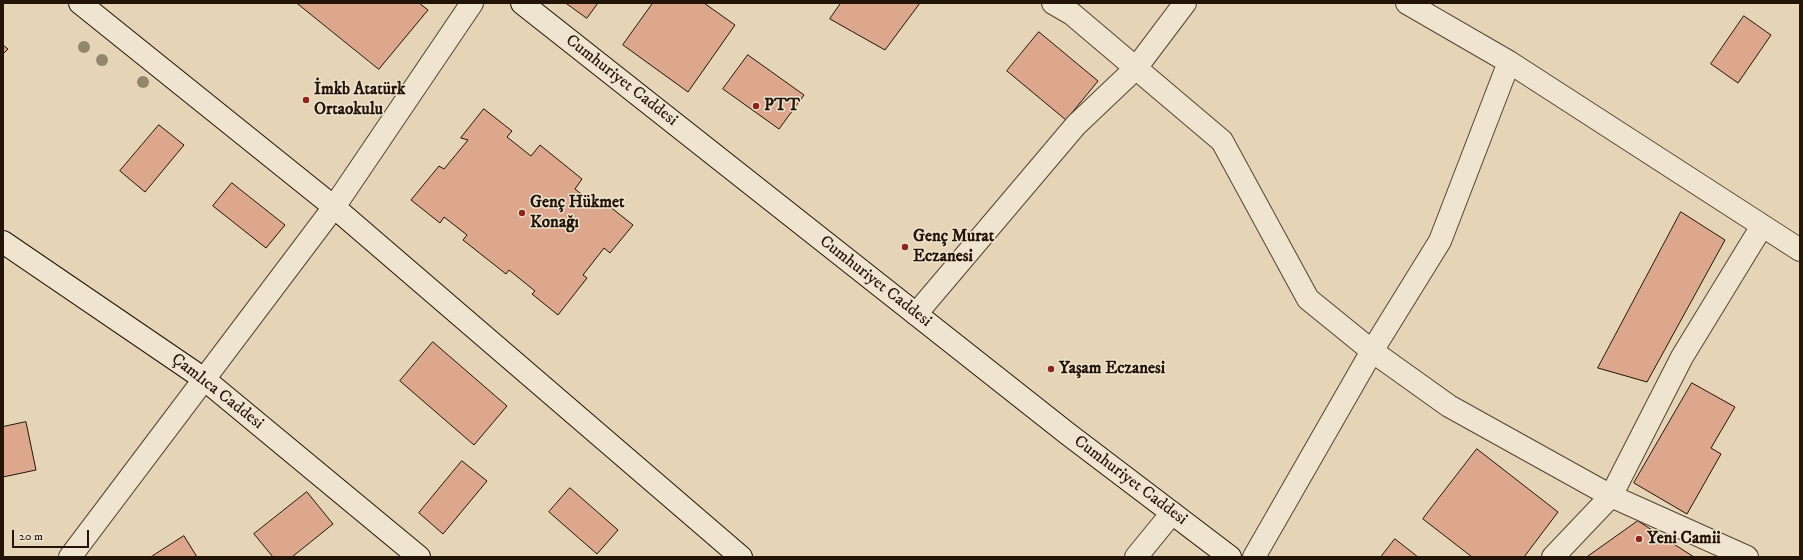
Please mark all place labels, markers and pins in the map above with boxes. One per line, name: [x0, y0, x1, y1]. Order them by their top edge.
place label: İmkb Atatürk Ortaokulu: [314, 80, 406, 120]
marker: İmkb Atatürk Ortaokulu: [301, 95, 311, 105]
place label: PTT: [764, 96, 800, 116]
marker: PTT: [751, 101, 761, 111]
place label: Genç Hükmet Konağı: [530, 193, 625, 233]
marker: Genç Hükmet Konağı: [517, 208, 527, 218]
place label: Genç Murat Eczanesi: [913, 227, 994, 267]
marker: Genç Murat Eczanesi: [900, 242, 910, 252]
place label: Yaşam Eczanesi: [1059, 359, 1165, 379]
marker: Yaşam Eczanesi: [1046, 364, 1056, 374]
place label: Yeni Camii: [1647, 529, 1721, 549]
marker: Yeni Camii: [1634, 534, 1644, 544]

